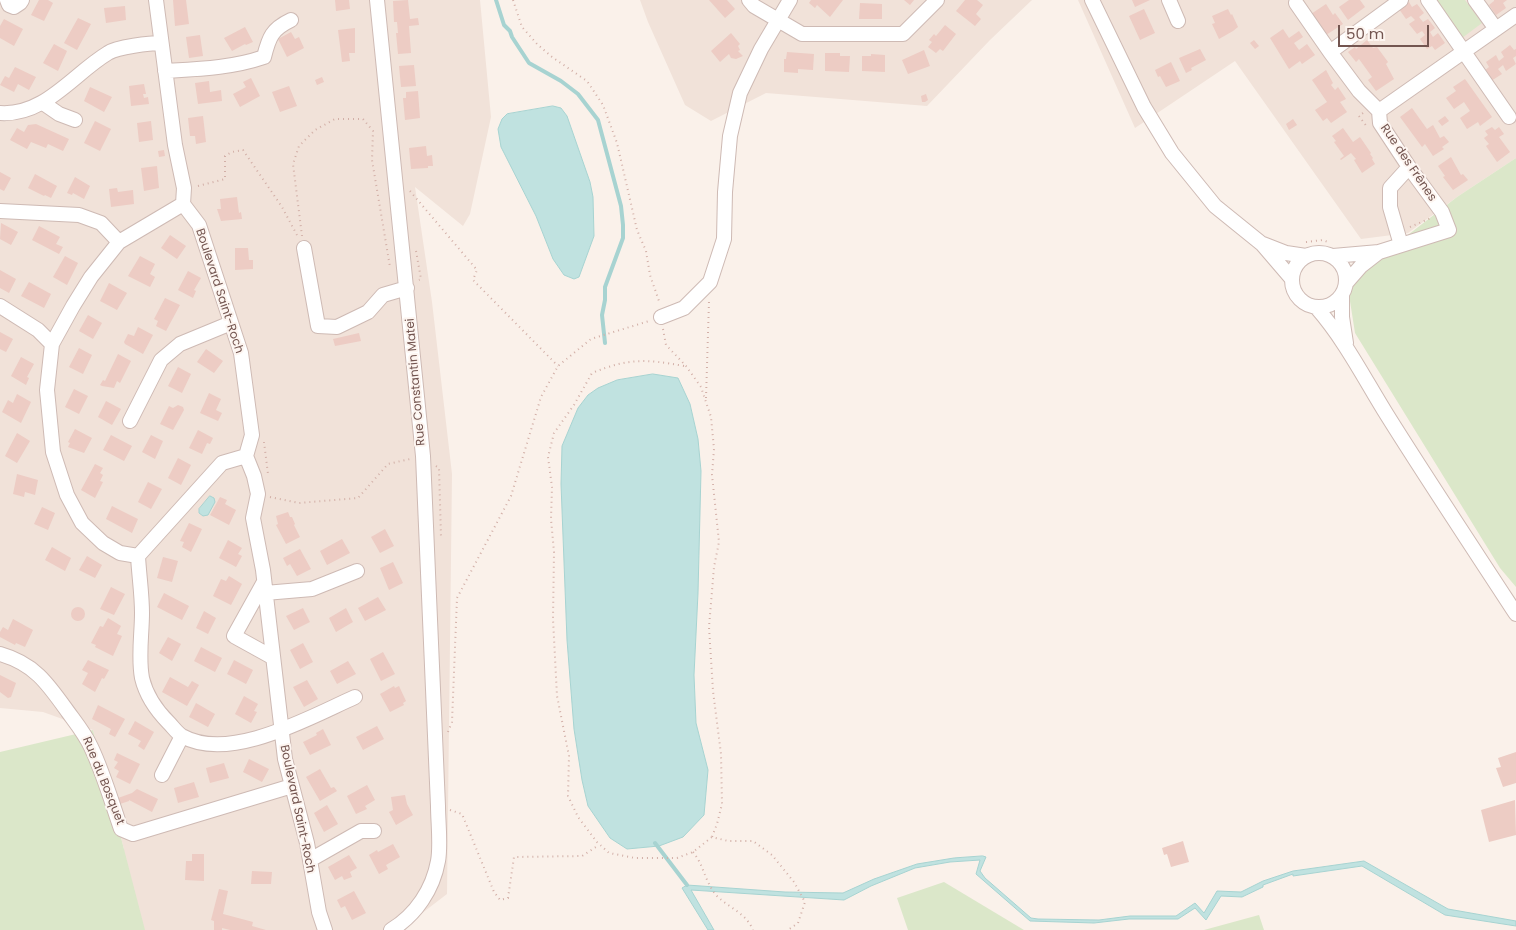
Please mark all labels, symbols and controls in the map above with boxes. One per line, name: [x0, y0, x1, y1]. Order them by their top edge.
scale bar: [1341, 15, 1432, 47]
text: 50 m: [1346, 23, 1384, 44]
street label: Rue des Frênes: [1377, 122, 1439, 204]
street label: Boulevard Saint-Roch: [192, 227, 246, 355]
street label: Rue Constantin Matei: [403, 318, 429, 446]
street label: Rue du Bosquet: [79, 735, 127, 827]
street label: Boulevard Saint-Roch: [276, 744, 318, 874]

